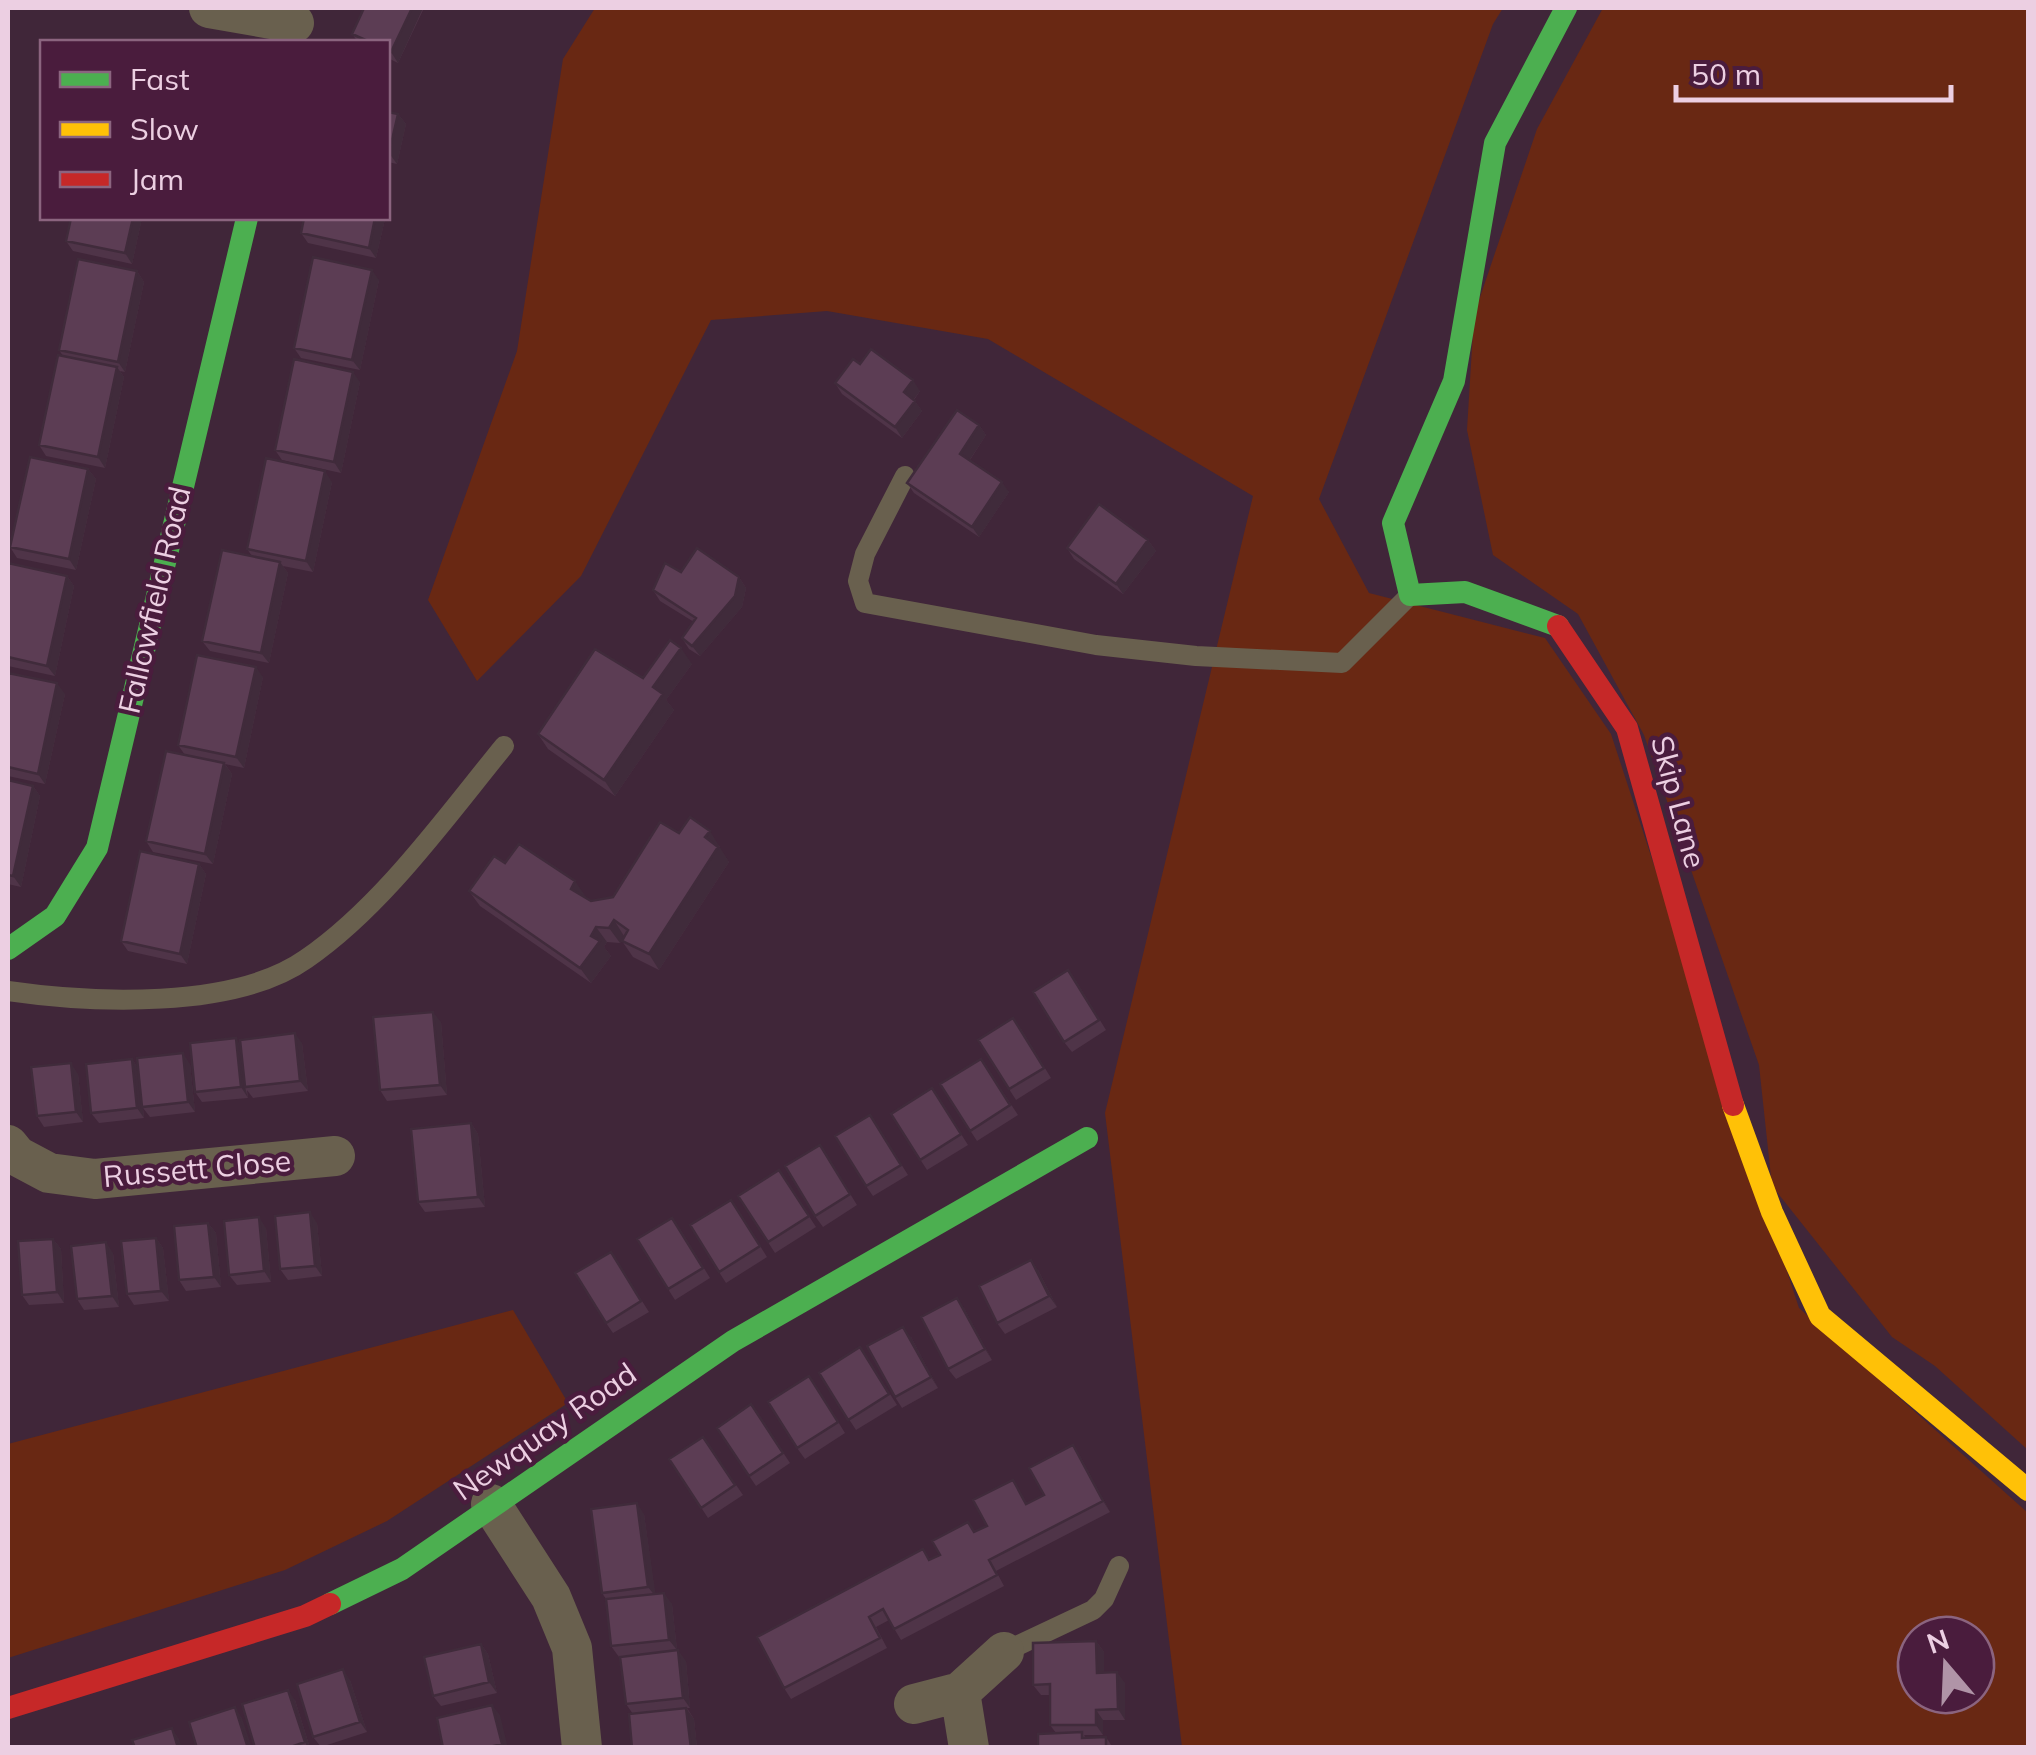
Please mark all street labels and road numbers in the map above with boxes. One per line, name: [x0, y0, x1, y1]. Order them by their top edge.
street label: Fallowfield Road: [109, 483, 199, 717]
street label: Skip Lane: [1643, 731, 1715, 872]
street label: Russett Close: [101, 1141, 292, 1195]
street label: Newquay Road: [446, 1354, 643, 1508]

